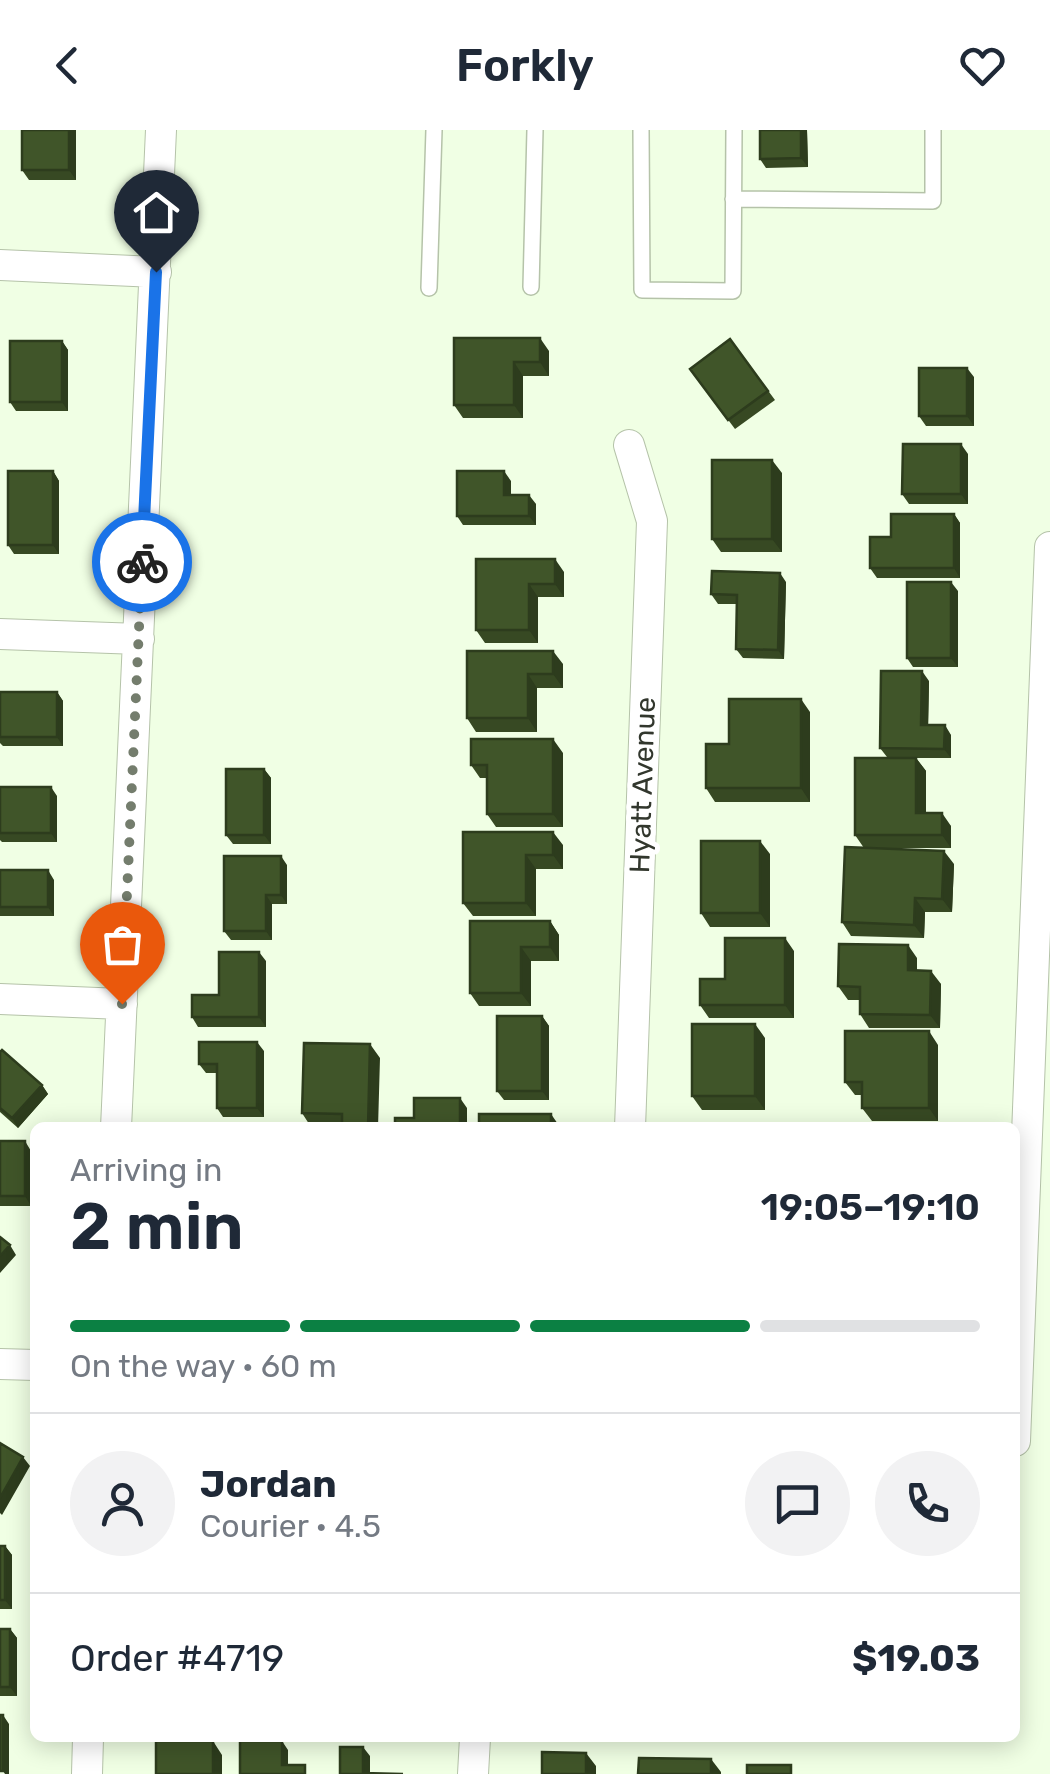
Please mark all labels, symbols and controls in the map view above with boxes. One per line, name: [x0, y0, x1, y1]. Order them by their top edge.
icon: back: [40, 38, 95, 93]
icon: heart: [955, 38, 1010, 93]
text: Forkly: [456, 39, 594, 92]
pin: [114, 170, 199, 273]
icon: home: [129, 185, 184, 240]
courier: [92, 512, 192, 612]
icon: bike: [115, 535, 170, 590]
street label: Hyatt Avenue: [623, 696, 662, 874]
pin: [80, 902, 165, 1005]
icon: bag: [95, 917, 150, 972]
text: Arriving in: [70, 1151, 222, 1189]
text: 19:05–19:10: [761, 1184, 980, 1230]
text: 2 min: [70, 1188, 244, 1265]
text: On the way · 60 m: [70, 1347, 337, 1385]
button: person: [70, 1451, 175, 1556]
button: chat: [745, 1451, 850, 1556]
button: phone: [875, 1451, 980, 1556]
text: Jordan: [200, 1461, 337, 1507]
text: Courier · 4.5: [200, 1507, 381, 1545]
text: Order #4719: [70, 1635, 284, 1681]
text: $19.03: [852, 1635, 980, 1681]

